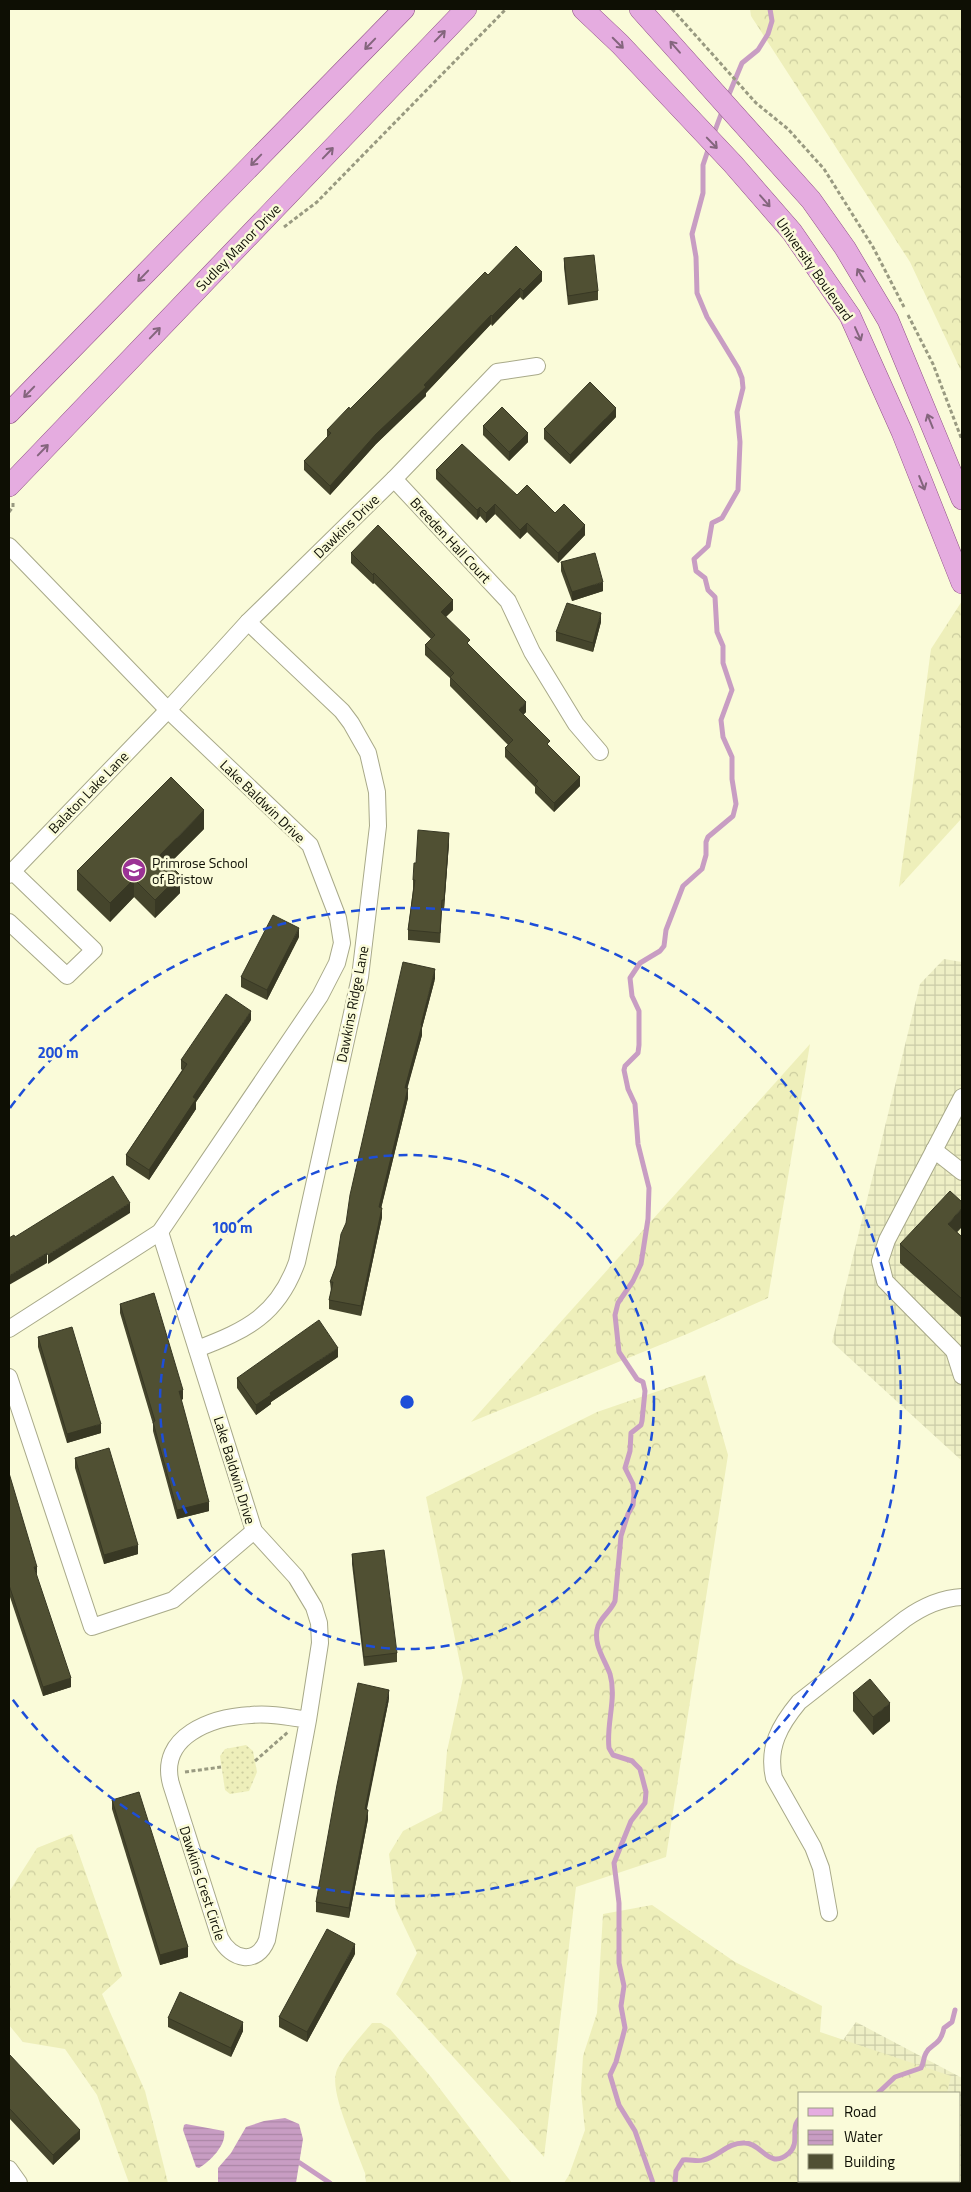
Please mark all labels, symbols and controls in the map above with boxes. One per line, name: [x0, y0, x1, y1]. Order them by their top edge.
one-way arrow: [434, 30, 446, 42]
one-way arrow: [364, 37, 376, 50]
one-way arrow: [612, 37, 624, 49]
one-way arrow: [669, 40, 680, 53]
one-way arrow: [706, 137, 718, 149]
one-way arrow: [321, 148, 333, 160]
one-way arrow: [250, 154, 263, 166]
one-way arrow: [759, 194, 770, 207]
street label: Sudley Manor Drive: [191, 198, 285, 296]
street label: University Boulevard: [771, 213, 859, 325]
one-way arrow: [855, 268, 865, 282]
one-way arrow: [137, 270, 149, 282]
one-way arrow: [853, 326, 863, 341]
one-way arrow: [149, 327, 161, 339]
one-way arrow: [23, 386, 35, 398]
one-way arrow: [925, 414, 934, 429]
one-way arrow: [36, 445, 48, 457]
one-way arrow: [918, 475, 927, 490]
street label: Dawkins Drive: [308, 489, 384, 563]
street label: Breeden Hall Court: [406, 492, 496, 588]
street label: Balaton Lake Lane: [43, 746, 133, 838]
street label: Lake Baldwin Drive: [216, 755, 310, 847]
place label: Primrose School of Bristow: [152, 852, 248, 889]
school or university icon: Primrose School of Bristow: [121, 857, 147, 883]
street label: Dawkins Ridge Lane: [330, 944, 374, 1064]
text: 200 m: [37, 1041, 79, 1064]
text: 100 m: [211, 1216, 253, 1239]
centre of rings: [398, 1393, 416, 1411]
street label: Lake Baldwin Drive: [209, 1414, 261, 1526]
street label: Dawkins Crest Circle: [175, 1823, 231, 1943]
legend: [798, 2092, 961, 2182]
text: Road: [844, 2100, 876, 2123]
text: Water: [844, 2125, 883, 2148]
text: Building: [844, 2150, 895, 2173]

